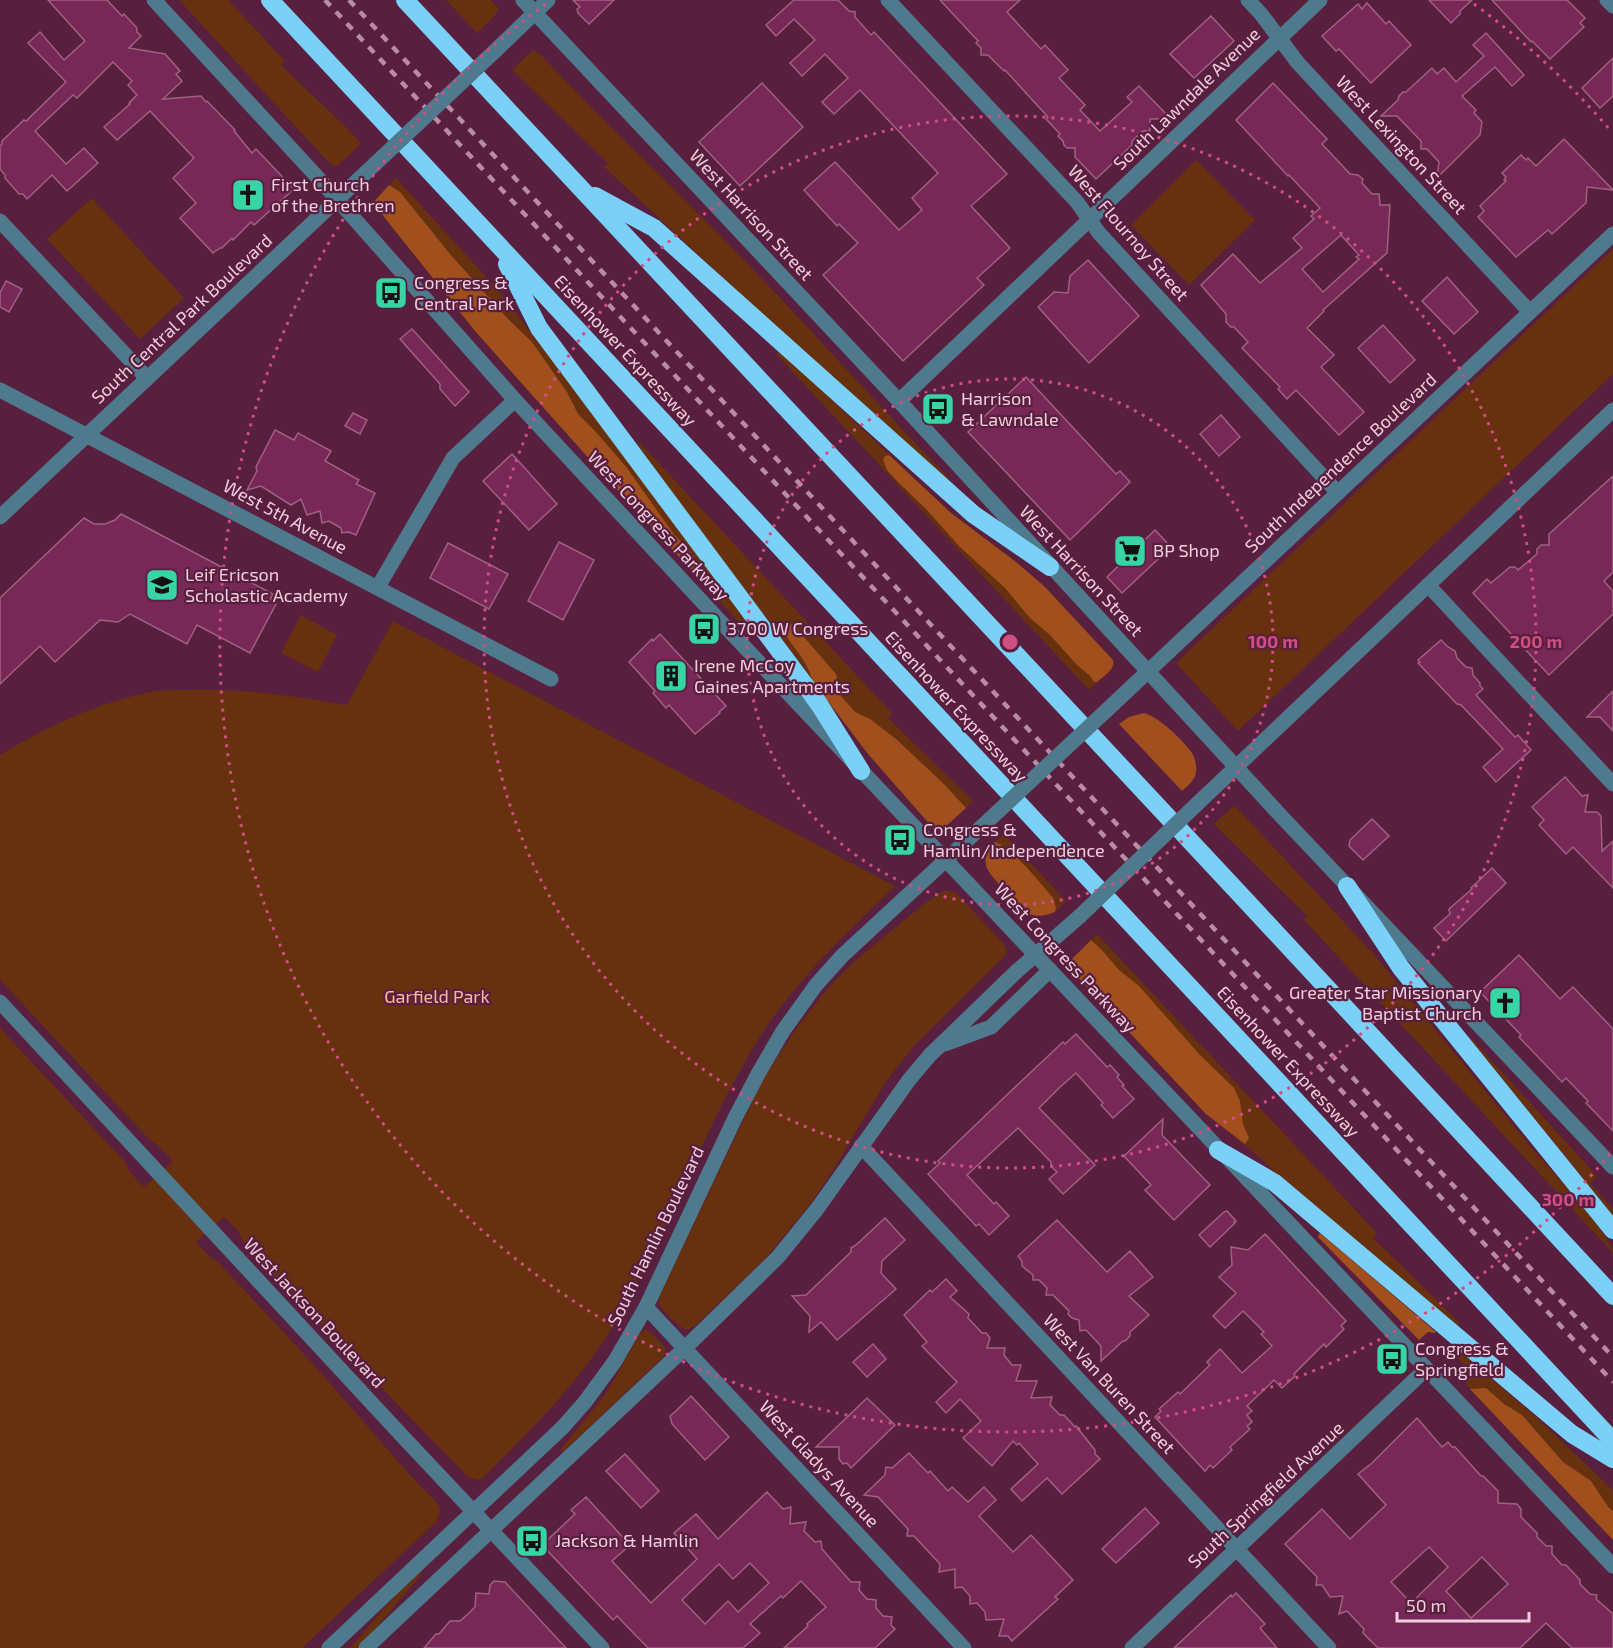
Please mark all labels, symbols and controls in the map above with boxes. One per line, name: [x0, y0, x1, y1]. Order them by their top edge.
street label: South Lawndale Avenue: [1108, 22, 1264, 174]
street label: West Lexington Street: [1332, 70, 1472, 218]
street label: West Harrison Street: [685, 144, 818, 284]
street label: West Flournoy Street: [1064, 160, 1194, 305]
place label: First Church of the Brethren: [271, 173, 395, 216]
church icon: First Church of the Brethren: [230, 177, 266, 213]
street label: South Central Park Boulevard: [86, 229, 276, 408]
street label: Eisenhower Expressway: [550, 270, 702, 431]
place label: Congress & Central Park: [414, 271, 514, 314]
bus stop icon: Congress & Central Park: [373, 275, 409, 311]
street label: South Independence Boulevard: [1240, 368, 1441, 557]
place label: Harrison & Lawndale: [961, 387, 1059, 430]
bus stop icon: Harrison & Lawndale: [920, 391, 956, 427]
street label: West Congress Parkway: [583, 446, 734, 605]
street label: West 5th Avenue: [220, 474, 351, 558]
street label: West Harrison Street: [1015, 500, 1148, 640]
supermarket icon: BP Shop: [1112, 533, 1148, 569]
place label: BP Shop: [1153, 539, 1220, 561]
place label: Leif Ericson Scholastic Academy: [185, 563, 348, 606]
school or university icon: Leif Ericson Scholastic Academy: [144, 567, 180, 603]
bus stop icon: 3700 W Congress: [686, 611, 722, 647]
place label: 3700 W Congress: [727, 617, 868, 639]
street label: Eisenhower Expressway: [881, 626, 1033, 787]
text: 100 m: [1248, 630, 1298, 652]
text: 200 m: [1510, 630, 1562, 652]
centre of rings: [1000, 632, 1020, 652]
place label: Irene McCoy Gaines Apartments: [694, 654, 850, 697]
building icon: Irene McCoy Gaines Apartments: [653, 658, 689, 694]
place label: Congress & Hamlin/Independence: [923, 818, 1105, 861]
bus stop icon: Congress & Hamlin/Independence: [882, 822, 918, 858]
street label: West Congress Parkway: [990, 878, 1141, 1037]
street label: Eisenhower Expressway: [1213, 981, 1365, 1142]
place label: Greater Star Missionary Baptist Church: [1289, 981, 1482, 1024]
park label: Garfield Park: [384, 985, 490, 1007]
church icon: Greater Star Missionary Baptist Church: [1487, 985, 1523, 1021]
street label: South Hamlin Boulevard: [602, 1142, 708, 1329]
text: 300 m: [1542, 1188, 1594, 1210]
street label: West Jackson Boulevard: [239, 1233, 390, 1392]
street label: West Van Buren Street: [1039, 1309, 1180, 1458]
place label: Congress & Springfield: [1415, 1337, 1509, 1380]
bus stop icon: Congress & Springfield: [1374, 1341, 1410, 1377]
street label: West Gladys Avenue: [755, 1395, 884, 1531]
street label: South Springfield Avenue: [1183, 1416, 1348, 1572]
bus stop icon: Jackson & Hamlin: [514, 1523, 550, 1559]
place label: Jackson & Hamlin: [555, 1529, 699, 1551]
scale bar: [1397, 1585, 1529, 1623]
text: 50 m: [1406, 1594, 1446, 1616]

